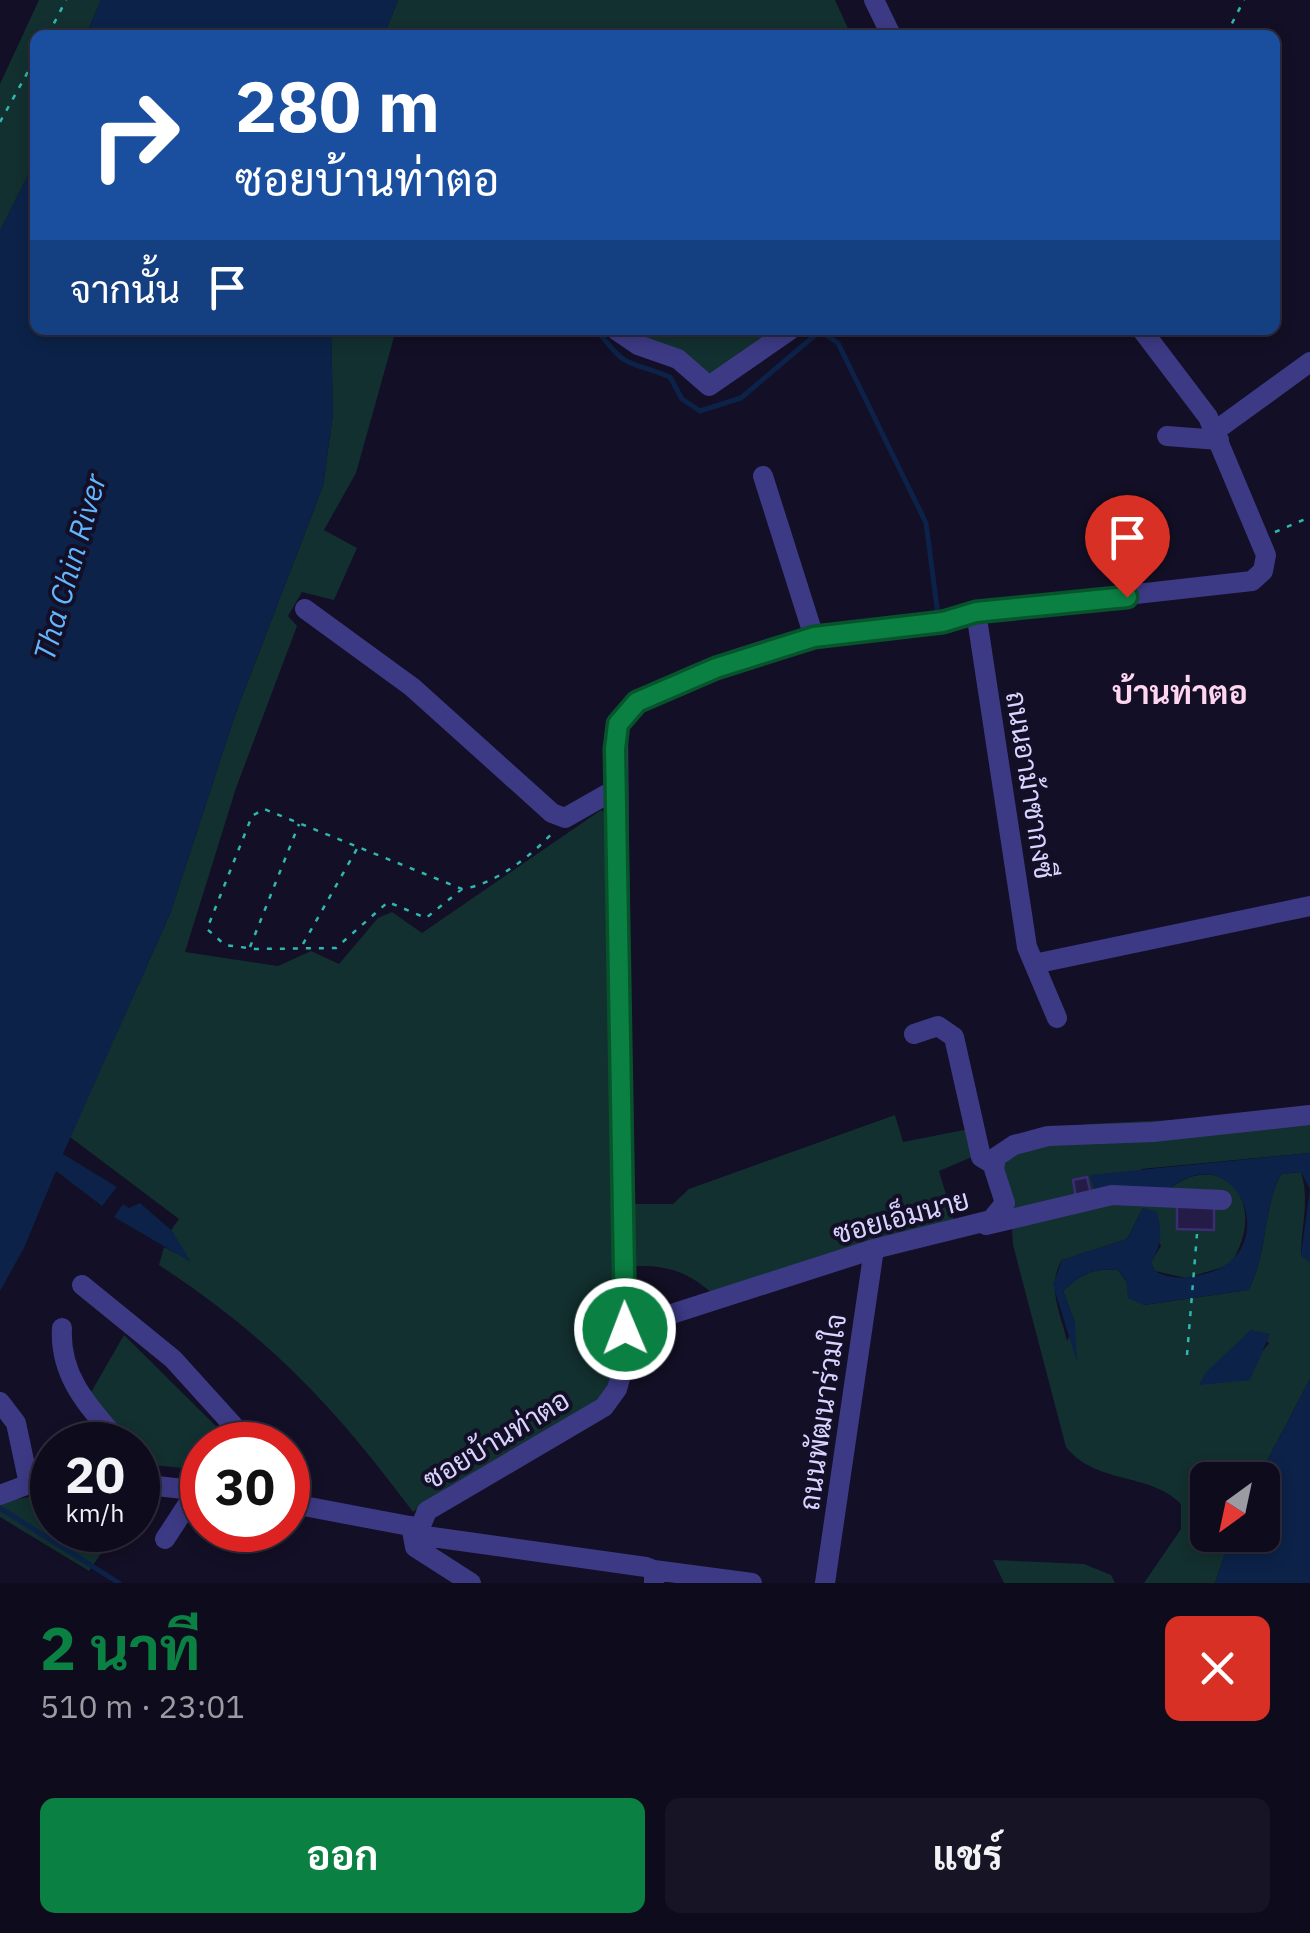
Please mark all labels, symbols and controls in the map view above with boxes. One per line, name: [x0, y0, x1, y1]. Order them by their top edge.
text: 280 m: [235, 60, 440, 151]
icon: right: [70, 70, 200, 200]
text: ซอยบ้านท่าตอ: [235, 150, 500, 208]
icon: arrive: [200, 260, 255, 315]
text: จากนั้น: [70, 264, 180, 313]
water label: Tha Chin River: [24, 468, 115, 665]
pin: [1085, 495, 1170, 598]
icon: arrive: [1100, 510, 1155, 565]
district label: บ้านท่าตอ: [1112, 671, 1248, 713]
street label: ถนนอาม้าซากงซี: [998, 688, 1064, 882]
street label: ซอยเอ็มนาย: [829, 1179, 973, 1252]
position arrow: [573, 1277, 677, 1381]
street label: ถนนพัฒนาร่วมใจ: [790, 1311, 854, 1513]
street label: ซอยบ้านท่าตอ: [416, 1381, 576, 1497]
speed limit sign: 30: [180, 1422, 310, 1552]
text: 20: [65, 1442, 125, 1507]
north arrow: [1190, 1462, 1280, 1552]
map controls: [1190, 1462, 1280, 1552]
text: km/h: [66, 1496, 124, 1529]
text: 2 นาที: [40, 1608, 200, 1687]
button: close: [1165, 1616, 1270, 1721]
text: 510 m · 23:01: [40, 1685, 245, 1727]
button: ออก: [40, 1798, 645, 1913]
button: แชร์: [665, 1798, 1270, 1913]

